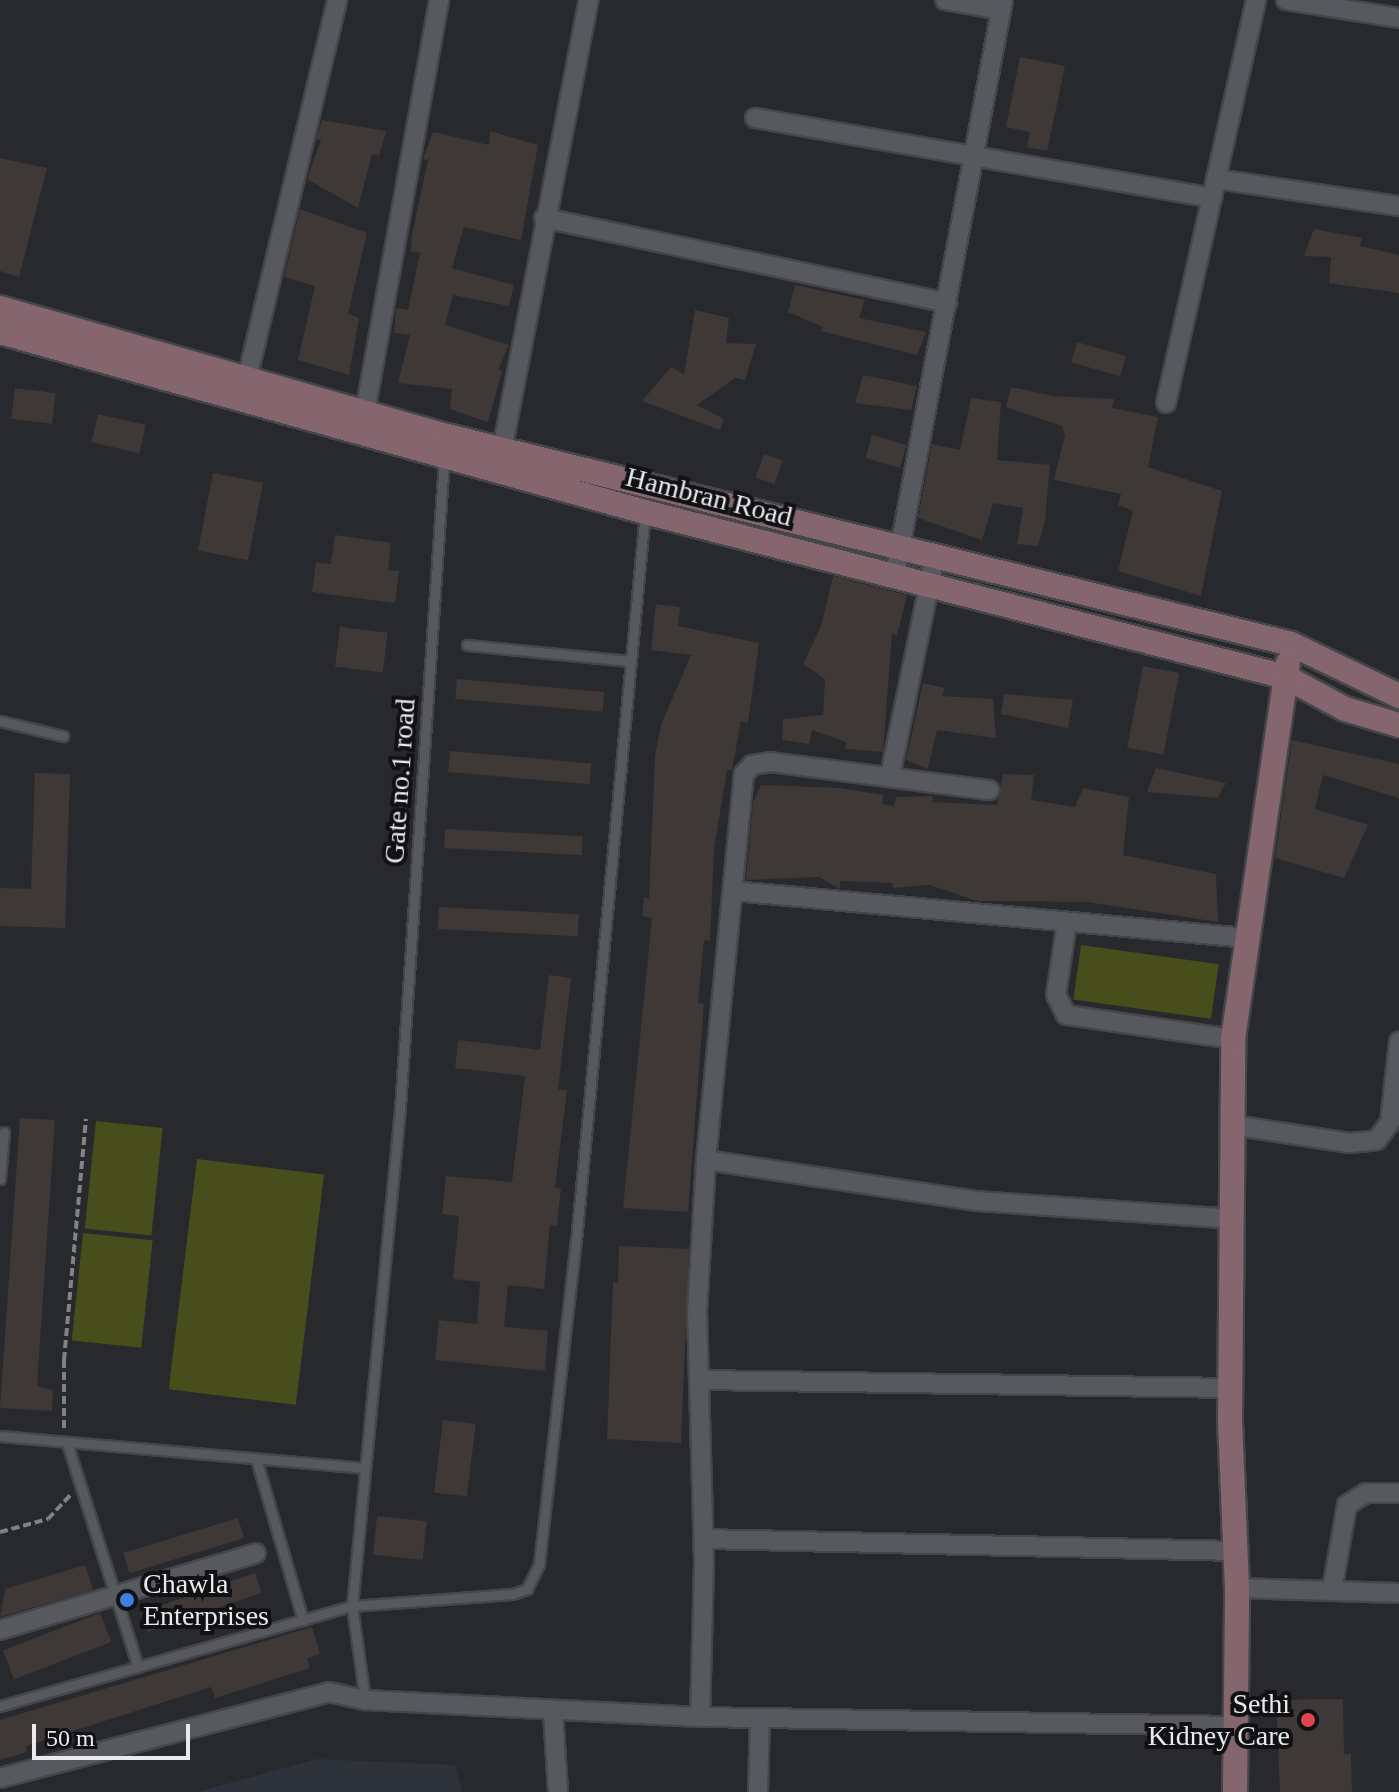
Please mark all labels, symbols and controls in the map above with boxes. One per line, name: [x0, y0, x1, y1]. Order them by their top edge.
street label: Hambran Road: [622, 460, 796, 534]
street label: Gate no.1 road: [377, 697, 423, 865]
place label: Chawla Enterprises: [143, 1567, 269, 1633]
marker: Chawla Enterprises: [118, 1591, 136, 1609]
place label: Sethi Kidney Care: [1148, 1687, 1290, 1753]
scale bar: [36, 1708, 194, 1758]
marker: Sethi Kidney Care: [1297, 1709, 1319, 1731]
text: 50 m: [46, 1725, 95, 1751]

